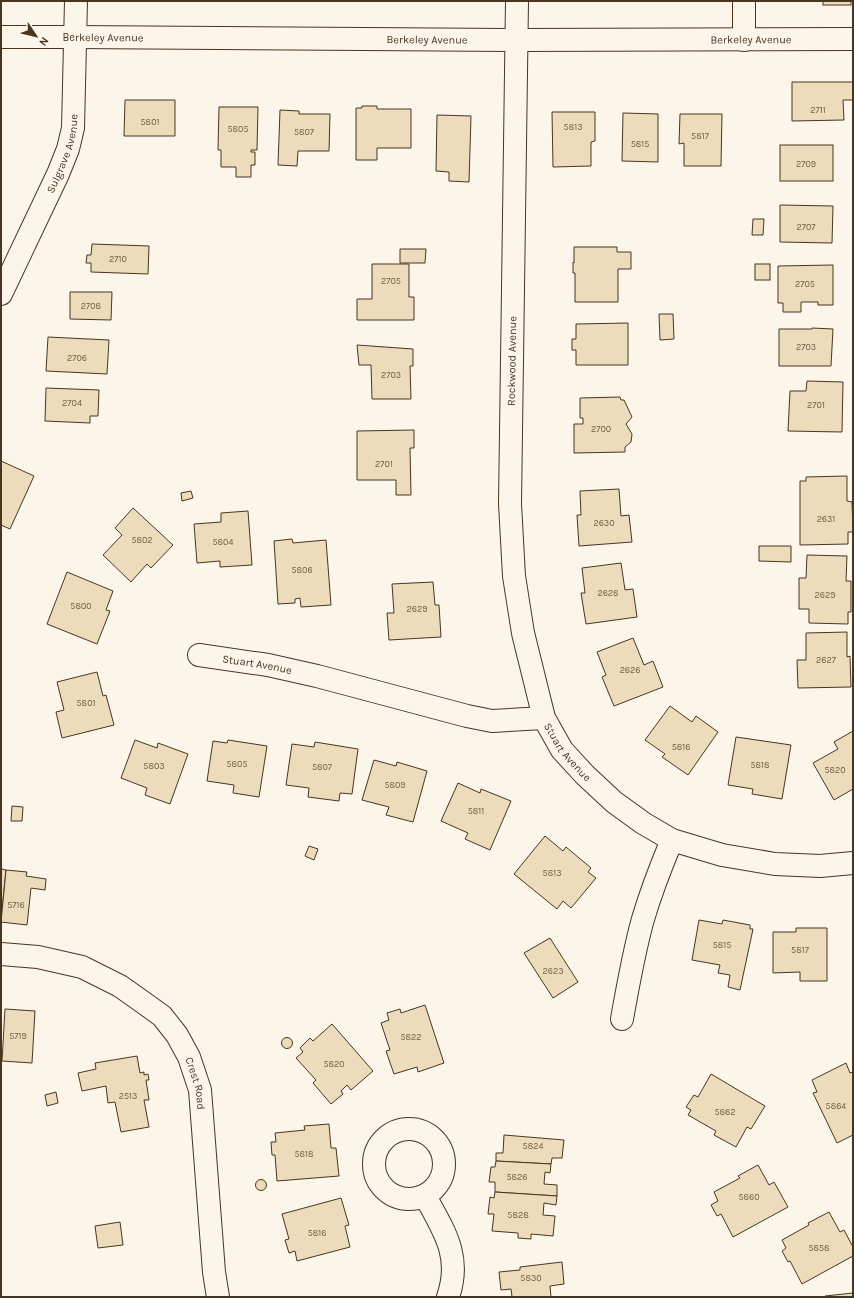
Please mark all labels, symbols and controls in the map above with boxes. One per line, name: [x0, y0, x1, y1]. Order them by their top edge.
north arrow: [16, 16, 56, 56]
street label: Berkeley Avenue: [62, 30, 144, 44]
street label: Berkeley Avenue: [386, 33, 468, 46]
street label: Berkeley Avenue: [710, 33, 792, 46]
text: N: [36, 34, 51, 48]
house number: 2711: [810, 105, 826, 115]
street label: Sulgrave Avenue: [43, 114, 80, 195]
house number: 5801: [141, 117, 159, 127]
house number: 5813: [564, 122, 582, 132]
house number: 5805: [227, 124, 249, 134]
house number: 5807: [294, 127, 315, 137]
house number: 5817: [691, 131, 710, 141]
house number: 5815: [631, 139, 649, 149]
house number: 2709: [796, 159, 816, 169]
house number: 2707: [796, 222, 816, 232]
house number: 2710: [109, 254, 127, 264]
house number: 2705: [381, 276, 401, 286]
house number: 2705: [795, 279, 815, 289]
house number: 2708: [81, 301, 102, 311]
street label: Rockwood Avenue: [505, 316, 519, 406]
house number: 2703: [796, 342, 816, 352]
house number: 2706: [67, 353, 87, 363]
house number: 2703: [381, 370, 401, 380]
house number: 2704: [62, 398, 82, 408]
house number: 2701: [807, 400, 825, 410]
house number: 2700: [591, 424, 611, 434]
house number: 2701: [375, 459, 393, 469]
house number: 2631: [817, 514, 835, 524]
house number: 2630: [593, 518, 615, 528]
house number: 5802: [131, 535, 153, 545]
house number: 5804: [213, 537, 233, 547]
house number: 5806: [291, 565, 313, 575]
house number: 2628: [597, 588, 619, 598]
house number: 2629: [815, 590, 835, 600]
house number: 5800: [70, 601, 92, 611]
house number: 2629: [407, 604, 427, 614]
street label: Stuart Avenue: [222, 652, 294, 677]
house number: 2627: [816, 655, 837, 665]
house number: 2626: [620, 665, 640, 675]
house number: 5801: [77, 698, 95, 708]
street label: Stuart Avenue: [541, 720, 594, 784]
house number: 5816: [672, 742, 690, 752]
house number: 5805: [226, 759, 248, 769]
house number: 5818: [750, 760, 770, 770]
house number: 5803: [143, 761, 165, 771]
house number: 5807: [312, 762, 333, 772]
house number: 5820: [824, 765, 846, 775]
house number: 5809: [384, 780, 406, 790]
house number: 5811: [468, 806, 484, 816]
house number: 5813: [543, 868, 561, 878]
house number: 5716: [7, 900, 25, 910]
house number: 5815: [713, 940, 731, 950]
house number: 5817: [791, 945, 810, 955]
house number: 2623: [543, 966, 563, 976]
house number: 5719: [9, 1031, 27, 1041]
house number: 5822: [400, 1032, 422, 1042]
street label: Crest Road: [183, 1055, 208, 1110]
house number: 5820: [323, 1059, 345, 1069]
house number: 2513: [119, 1091, 137, 1101]
house number: 5864: [826, 1101, 846, 1111]
house number: 5862: [715, 1107, 735, 1117]
house number: 5824: [523, 1141, 543, 1151]
house number: 5818: [294, 1149, 314, 1159]
house number: 5826: [507, 1172, 527, 1182]
house number: 5860: [738, 1192, 760, 1202]
house number: 5828: [507, 1210, 529, 1220]
house number: 5816: [308, 1228, 326, 1238]
house number: 5858: [808, 1243, 830, 1253]
house number: 5830: [520, 1273, 542, 1283]

